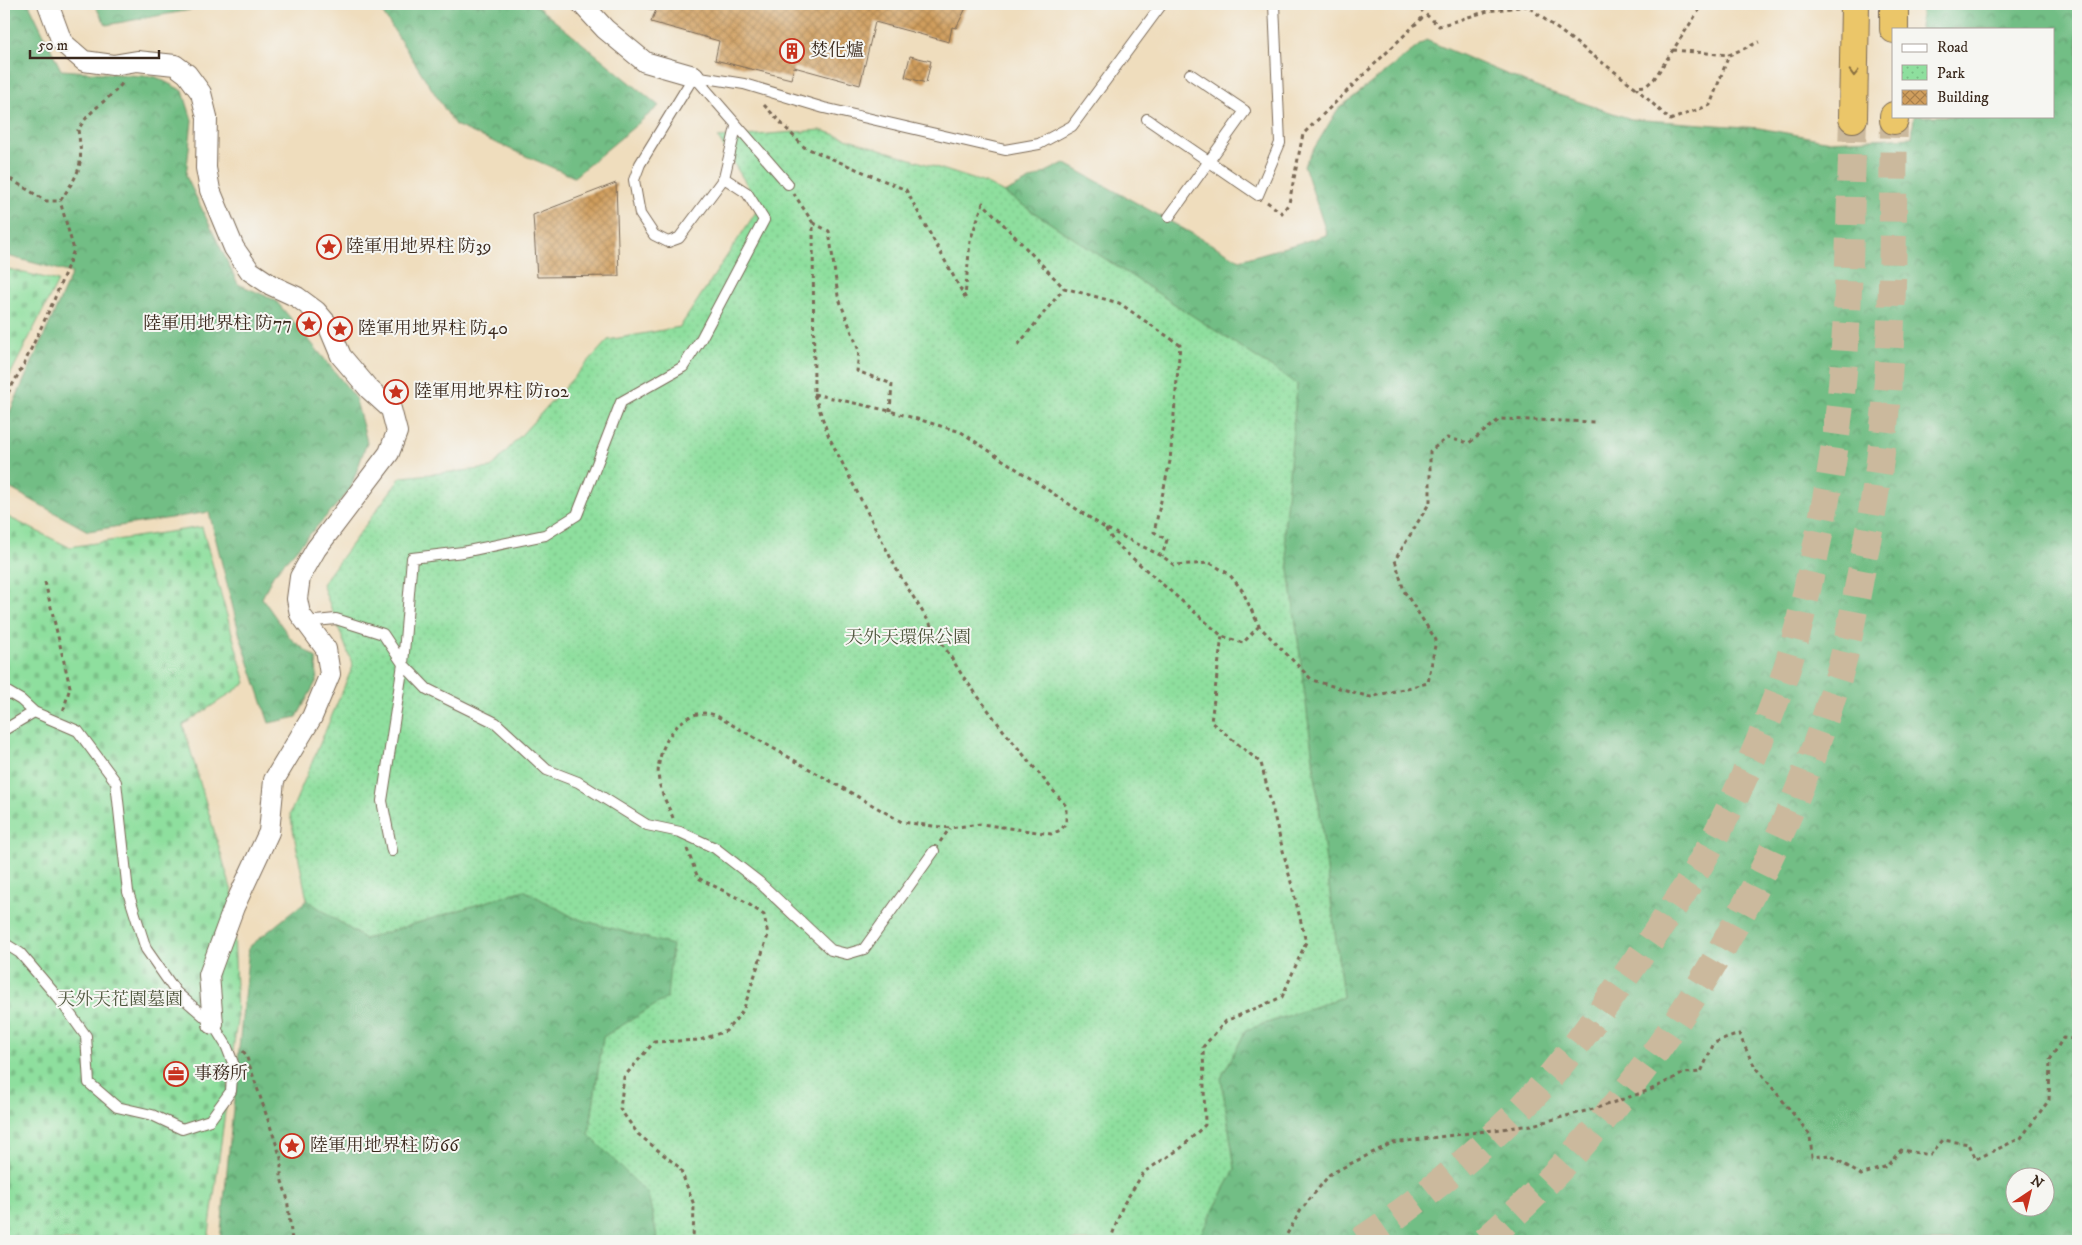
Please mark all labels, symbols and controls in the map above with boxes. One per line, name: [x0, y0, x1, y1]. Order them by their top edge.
scale bar: [30, 28, 159, 60]
legend: [1892, 28, 2054, 118]
text: 50 m: [38, 36, 68, 55]
building icon: 焚化爐: [779, 38, 805, 64]
text: Road: [1937, 38, 1969, 57]
place label: 焚化爐: [810, 40, 864, 62]
text: Park: [1937, 64, 1966, 83]
one-way arrow: [1849, 69, 1859, 77]
text: Building: [1937, 88, 1989, 107]
place icon: 陸軍用地界柱 防39: [316, 234, 342, 260]
place label: 陸軍用地界柱 防39: [346, 236, 492, 258]
place icon: 陸軍用地界柱 防77: [296, 311, 322, 337]
place label: 陸軍用地界柱 防77: [143, 313, 292, 335]
place icon: 陸軍用地界柱 防40: [327, 316, 353, 342]
place label: 陸軍用地界柱 防40: [358, 318, 508, 340]
place icon: 陸軍用地界柱 防102: [383, 379, 409, 405]
place label: 陸軍用地界柱 防102: [414, 381, 569, 403]
park label: 天外天環保公園: [845, 627, 971, 649]
park label: 天外天花園墓園: [57, 989, 183, 1011]
office icon: 事務所: [163, 1061, 189, 1087]
place label: 事務所: [194, 1063, 248, 1085]
place icon: 陸軍用地界柱 防66: [279, 1133, 305, 1159]
place label: 陸軍用地界柱 防66: [310, 1135, 459, 1157]
north arrow: [2004, 1168, 2054, 1218]
text: N: [2027, 1171, 2047, 1193]

